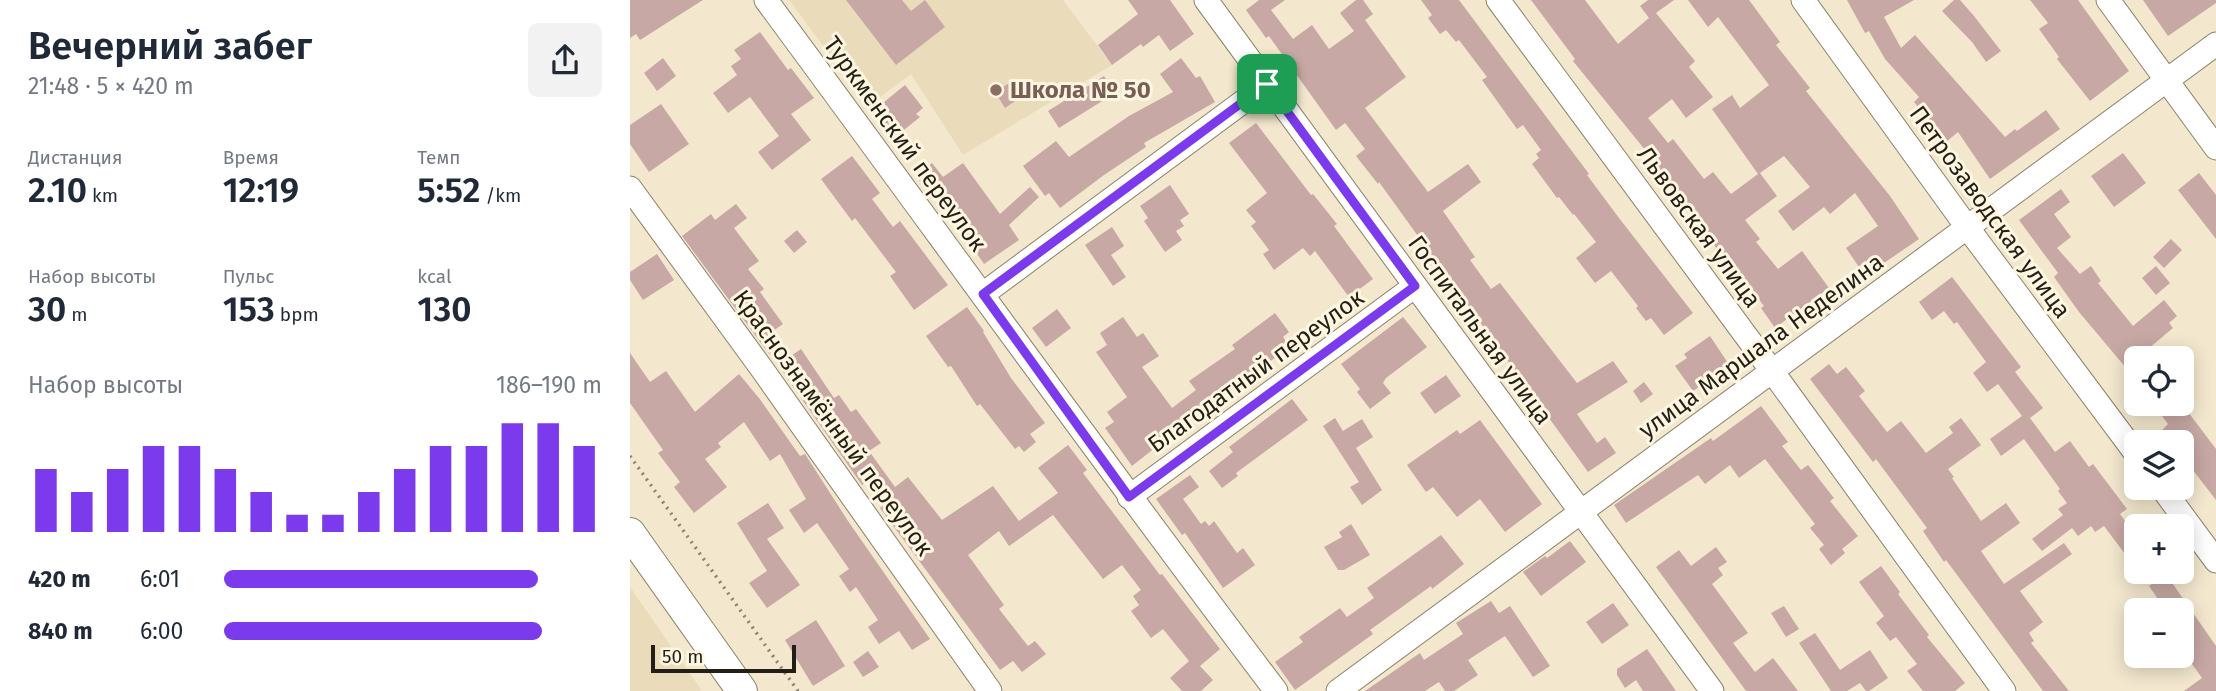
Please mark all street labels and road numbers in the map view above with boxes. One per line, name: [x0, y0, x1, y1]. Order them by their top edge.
street label: Туркменский переулок: [818, 31, 993, 257]
street label: Петрозаводская улица: [1904, 100, 2076, 324]
street label: Львовская улица: [1631, 141, 1767, 313]
street label: Госпитальная улица: [1402, 230, 1558, 430]
street label: улица Маршала Неделина: [1633, 248, 1889, 444]
street label: Благодатный переулок: [1143, 283, 1370, 459]
street label: Краснознамённый переулок: [727, 285, 939, 562]

